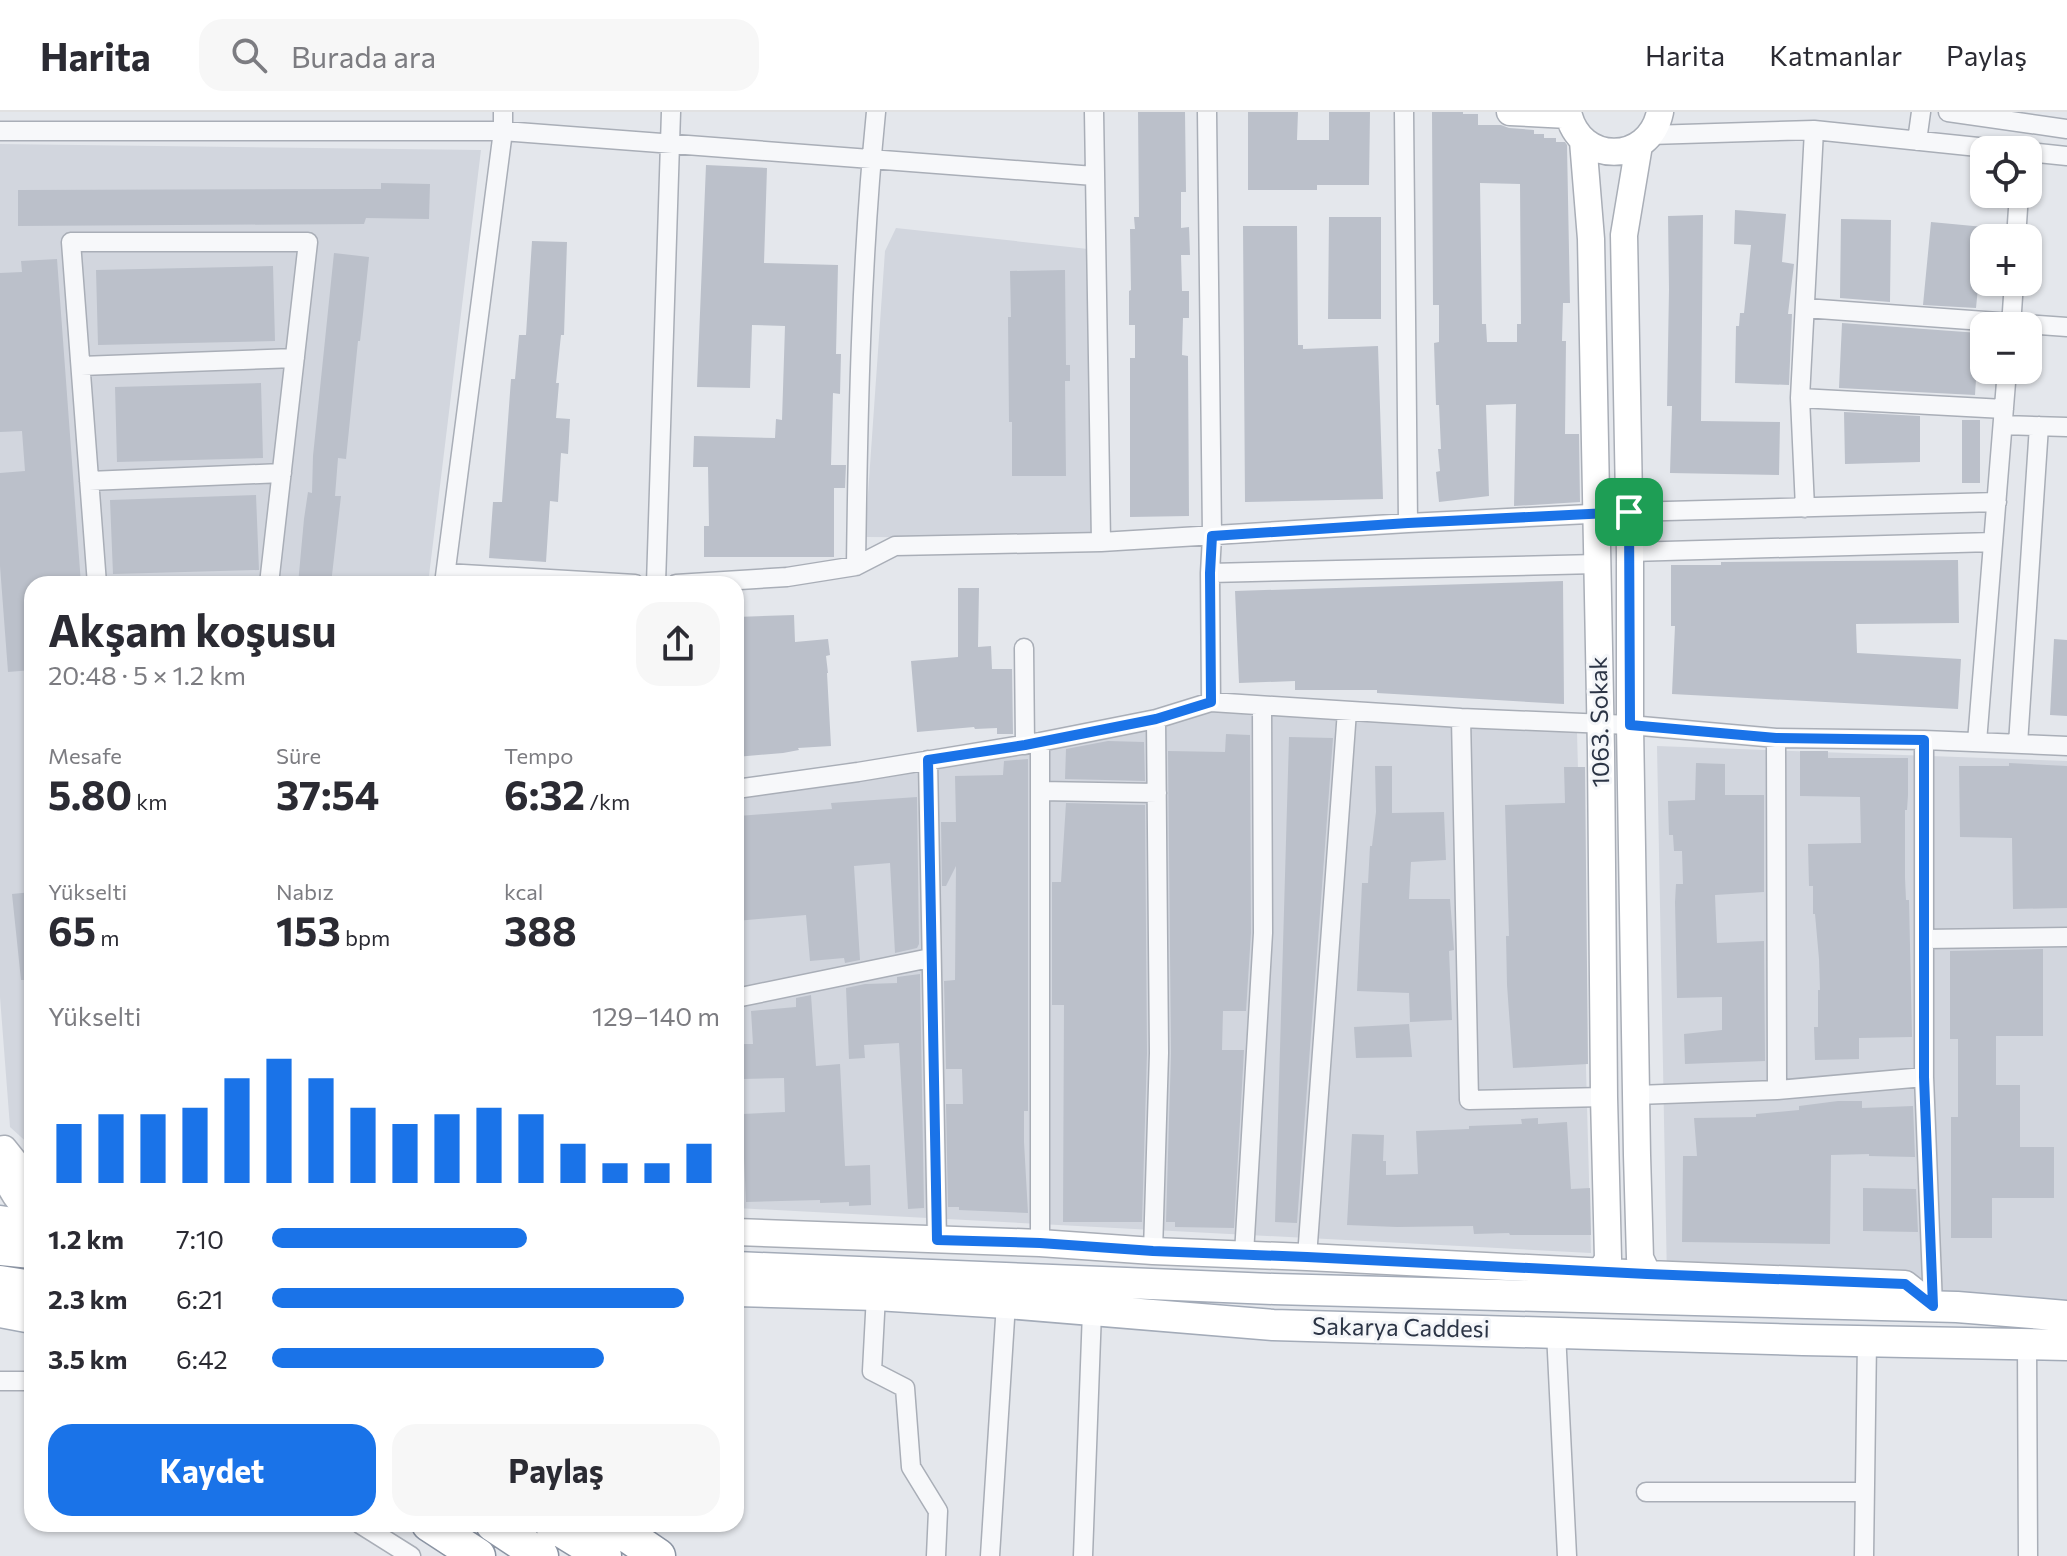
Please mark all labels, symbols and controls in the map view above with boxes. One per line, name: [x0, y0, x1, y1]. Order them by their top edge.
search box: [199, 19, 759, 91]
text: Harita: [40, 32, 151, 79]
icon: search: [227, 33, 271, 77]
text: Burada ara: [291, 37, 436, 74]
text: Harita: [1645, 38, 1725, 72]
text: Katmanlar: [1769, 38, 1902, 72]
text: Paylaş: [1946, 38, 2027, 72]
map controls: [1970, 136, 2042, 384]
button: locate: [1970, 136, 2042, 208]
button: +: [1970, 224, 2042, 296]
button: −: [1970, 312, 2042, 384]
pin: [1595, 478, 1663, 546]
icon: arrive: [1607, 490, 1651, 534]
text: Akşam koşusu: [48, 602, 337, 656]
button: share: [636, 602, 720, 686]
street label: 1063. Sokak: [1583, 656, 1614, 788]
text: 20:48 · 5 × 1.2 km: [48, 659, 246, 690]
text: Mesafe: [48, 742, 122, 769]
text: Süre: [276, 742, 321, 769]
text: Tempo: [504, 742, 573, 769]
text: 5.80: [48, 769, 132, 818]
text: 37:54: [276, 769, 379, 818]
text: 6:32: [504, 769, 585, 818]
text: km: [132, 788, 167, 815]
text: /km: [585, 788, 630, 815]
text: Yükselti: [48, 878, 127, 905]
text: Nabız: [276, 878, 334, 905]
text: kcal: [504, 878, 543, 905]
text: 65: [48, 905, 96, 954]
text: 153: [276, 905, 341, 954]
text: 388: [504, 905, 577, 954]
text: m: [96, 924, 119, 951]
text: bpm: [341, 924, 390, 951]
text: Yükselti: [48, 1000, 141, 1031]
text: 129–140 m: [592, 1000, 720, 1031]
text: 1.2 km: [48, 1223, 124, 1254]
text: 7:10: [176, 1223, 224, 1254]
text: 2.3 km: [48, 1283, 127, 1314]
text: 6:21: [176, 1283, 223, 1314]
street label: Sakarya Caddesi: [1312, 1310, 1490, 1343]
text: 3.5 km: [48, 1343, 127, 1374]
text: 6:42: [176, 1343, 228, 1374]
button: Kaydet: [48, 1424, 376, 1516]
button: Paylaş: [392, 1424, 720, 1516]

